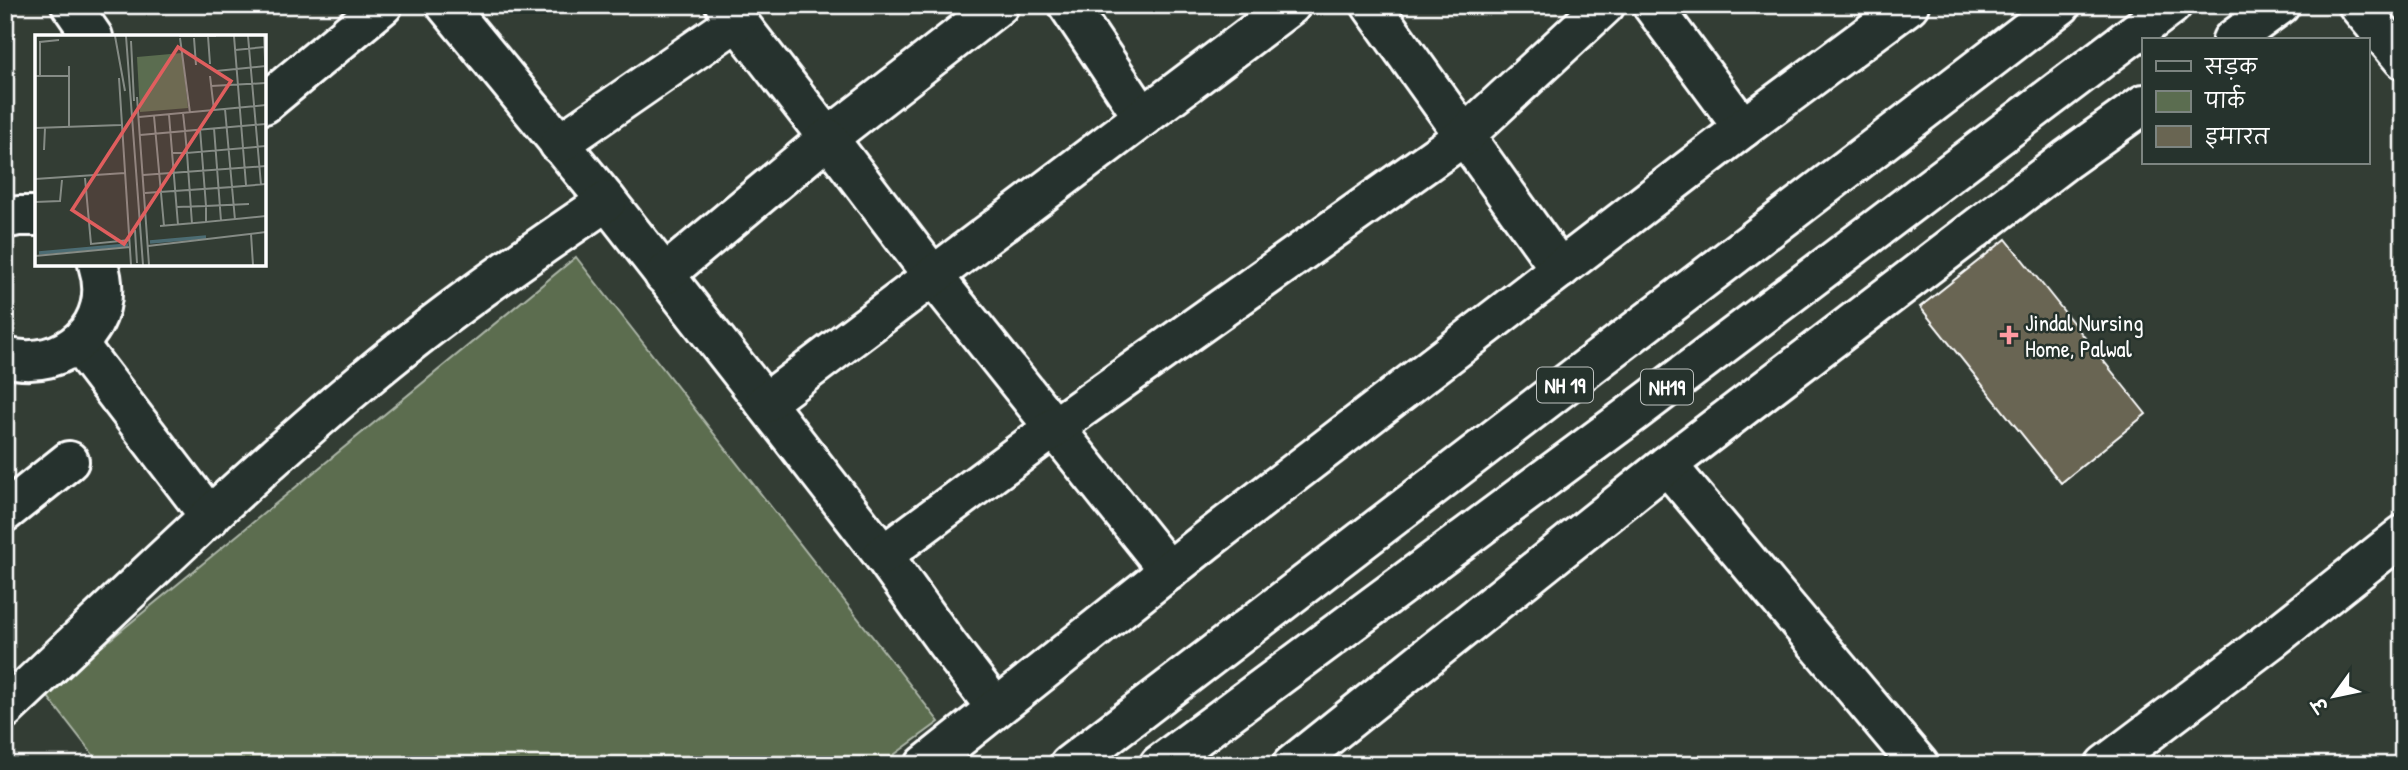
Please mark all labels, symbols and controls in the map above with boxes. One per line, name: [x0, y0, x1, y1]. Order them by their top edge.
inset map: [35, 35, 266, 266]
legend: [2142, 38, 2370, 164]
text: सड़क: [2204, 52, 2258, 81]
text: पार्क: [2204, 84, 2246, 115]
text: इमारत: [2205, 122, 2271, 151]
place label: Jindal Nursing Home, Palwal: [2025, 307, 2143, 364]
marker: Jindal Nursing Home, Palwal: [1999, 325, 2019, 345]
road number: NH 19: [1537, 368, 1593, 402]
road number: NH19: [1641, 370, 1693, 404]
north arrow: [2300, 662, 2370, 732]
text: उ: [2304, 691, 2335, 719]

